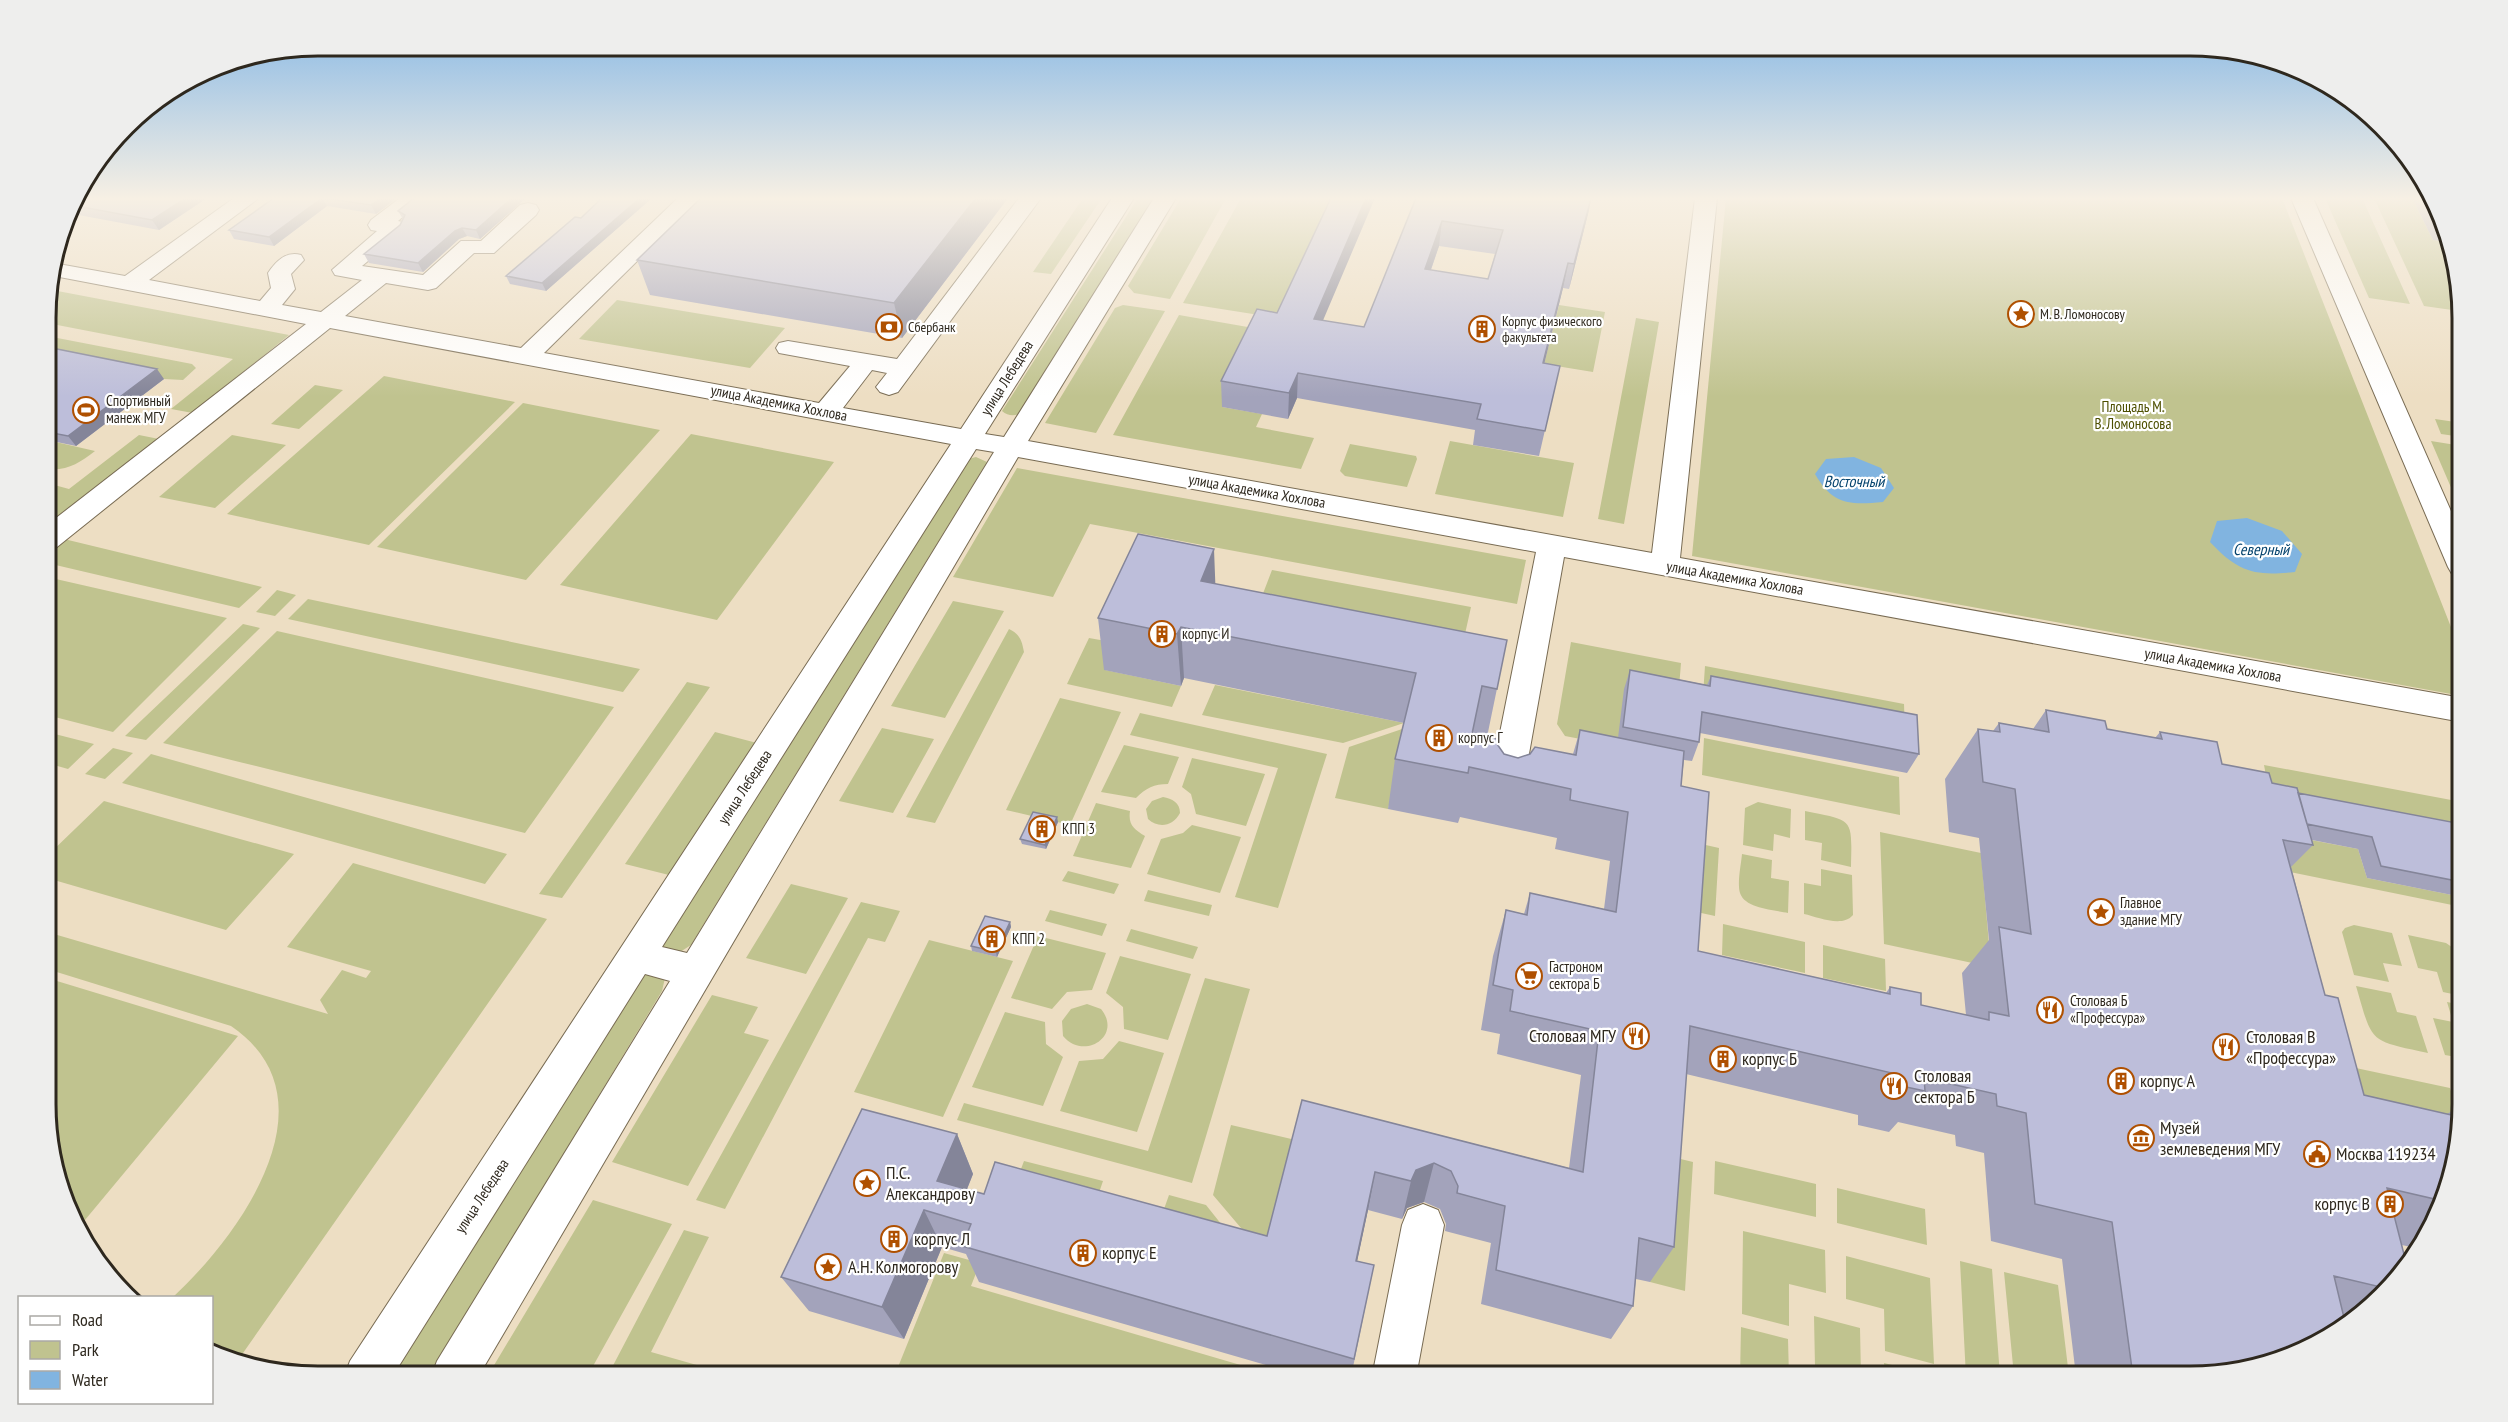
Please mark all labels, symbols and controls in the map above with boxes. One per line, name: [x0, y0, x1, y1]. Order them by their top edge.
place icon: М. В. Ломоносову: [2006, 299, 2036, 329]
place label: М. В. Ломоносову: [2040, 305, 2126, 323]
bank icon: Сбербанк: [874, 312, 904, 342]
place label: Корпус физического факультета: [1502, 312, 1602, 346]
building icon: Корпус физического факультета: [1467, 314, 1497, 344]
place label: Сбербанк: [908, 318, 956, 336]
street label: улица Лебедева: [976, 337, 1037, 419]
street label: улица Академика Хохлова: [709, 380, 849, 425]
place label: Спортивный манеж МГУ: [106, 391, 171, 427]
sports icon: Спортивный манеж МГУ: [71, 395, 101, 425]
park label: Площадь М. В. Ломоносова: [2095, 397, 2171, 433]
street label: улица Академика Хохлова: [1187, 469, 1327, 512]
water label: Восточный: [1824, 471, 1886, 491]
water label: Северный: [2233, 539, 2291, 559]
street label: улица Академика Хохлова: [1665, 556, 1805, 599]
building icon: корпус И: [1147, 619, 1177, 649]
place label: корпус И: [1182, 624, 1229, 643]
street label: улица Академика Хохлова: [2143, 643, 2283, 686]
building icon: корпус Г: [1424, 723, 1454, 753]
place label: корпус Г: [1458, 728, 1503, 747]
street label: улица Лебедева: [713, 746, 776, 828]
building icon: КПП 3: [1027, 814, 1057, 844]
place label: КПП 3: [1062, 819, 1095, 838]
place label: Главное здание МГУ: [2120, 893, 2182, 929]
place icon: Главное здание МГУ: [2086, 897, 2116, 927]
building icon: КПП 2: [977, 924, 1007, 954]
place label: КПП 2: [1012, 929, 1045, 948]
place label: Гастроном сектора Б: [1549, 957, 1603, 993]
supermarket icon: Гастроном сектора Б: [1514, 961, 1544, 991]
place label: Столовая Б «Профессура»: [2070, 991, 2145, 1027]
restaurant icon: Столовая Б «Профессура»: [2035, 995, 2065, 1025]
restaurant icon: Столовая МГУ: [1621, 1021, 1651, 1051]
place label: Столовая МГУ: [1529, 1024, 1617, 1047]
place label: Столовая В «Профессура»: [2246, 1025, 2336, 1069]
restaurant icon: Столовая В «Профессура»: [2211, 1032, 2241, 1062]
building icon: корпус Б: [1708, 1044, 1738, 1074]
place label: корпус Б: [1742, 1047, 1797, 1070]
place label: Столовая сектора Б: [1914, 1064, 1975, 1108]
building icon: корпус А: [2106, 1066, 2136, 1096]
place label: корпус А: [2140, 1069, 2196, 1092]
restaurant icon: Столовая сектора Б: [1879, 1071, 1909, 1101]
place label: Музей землеведения МГУ: [2160, 1116, 2281, 1160]
museum icon: Музей землеведения МГУ: [2126, 1123, 2156, 1153]
public building icon: Москва 119234: [2302, 1139, 2332, 1169]
place label: Москва 119234: [2336, 1142, 2436, 1165]
street label: улица Лебедева: [450, 1155, 513, 1237]
place label: П.С. Александрову: [886, 1161, 975, 1205]
place icon: П.С. Александрову: [852, 1168, 882, 1198]
building icon: корпус В: [2375, 1189, 2405, 1219]
place label: корпус В: [2314, 1192, 2370, 1215]
building icon: корпус Л: [879, 1224, 909, 1254]
place label: корпус Л: [914, 1227, 970, 1250]
building icon: корпус Е: [1068, 1238, 1098, 1268]
place label: корпус Е: [1102, 1241, 1157, 1264]
place icon: А.Н. Колмогорову: [813, 1252, 843, 1282]
place label: А.Н. Колмогорову: [848, 1255, 959, 1278]
legend: [18, 1296, 213, 1404]
text: Road: [72, 1308, 103, 1331]
text: Park: [72, 1338, 99, 1361]
text: Water: [72, 1368, 108, 1391]

